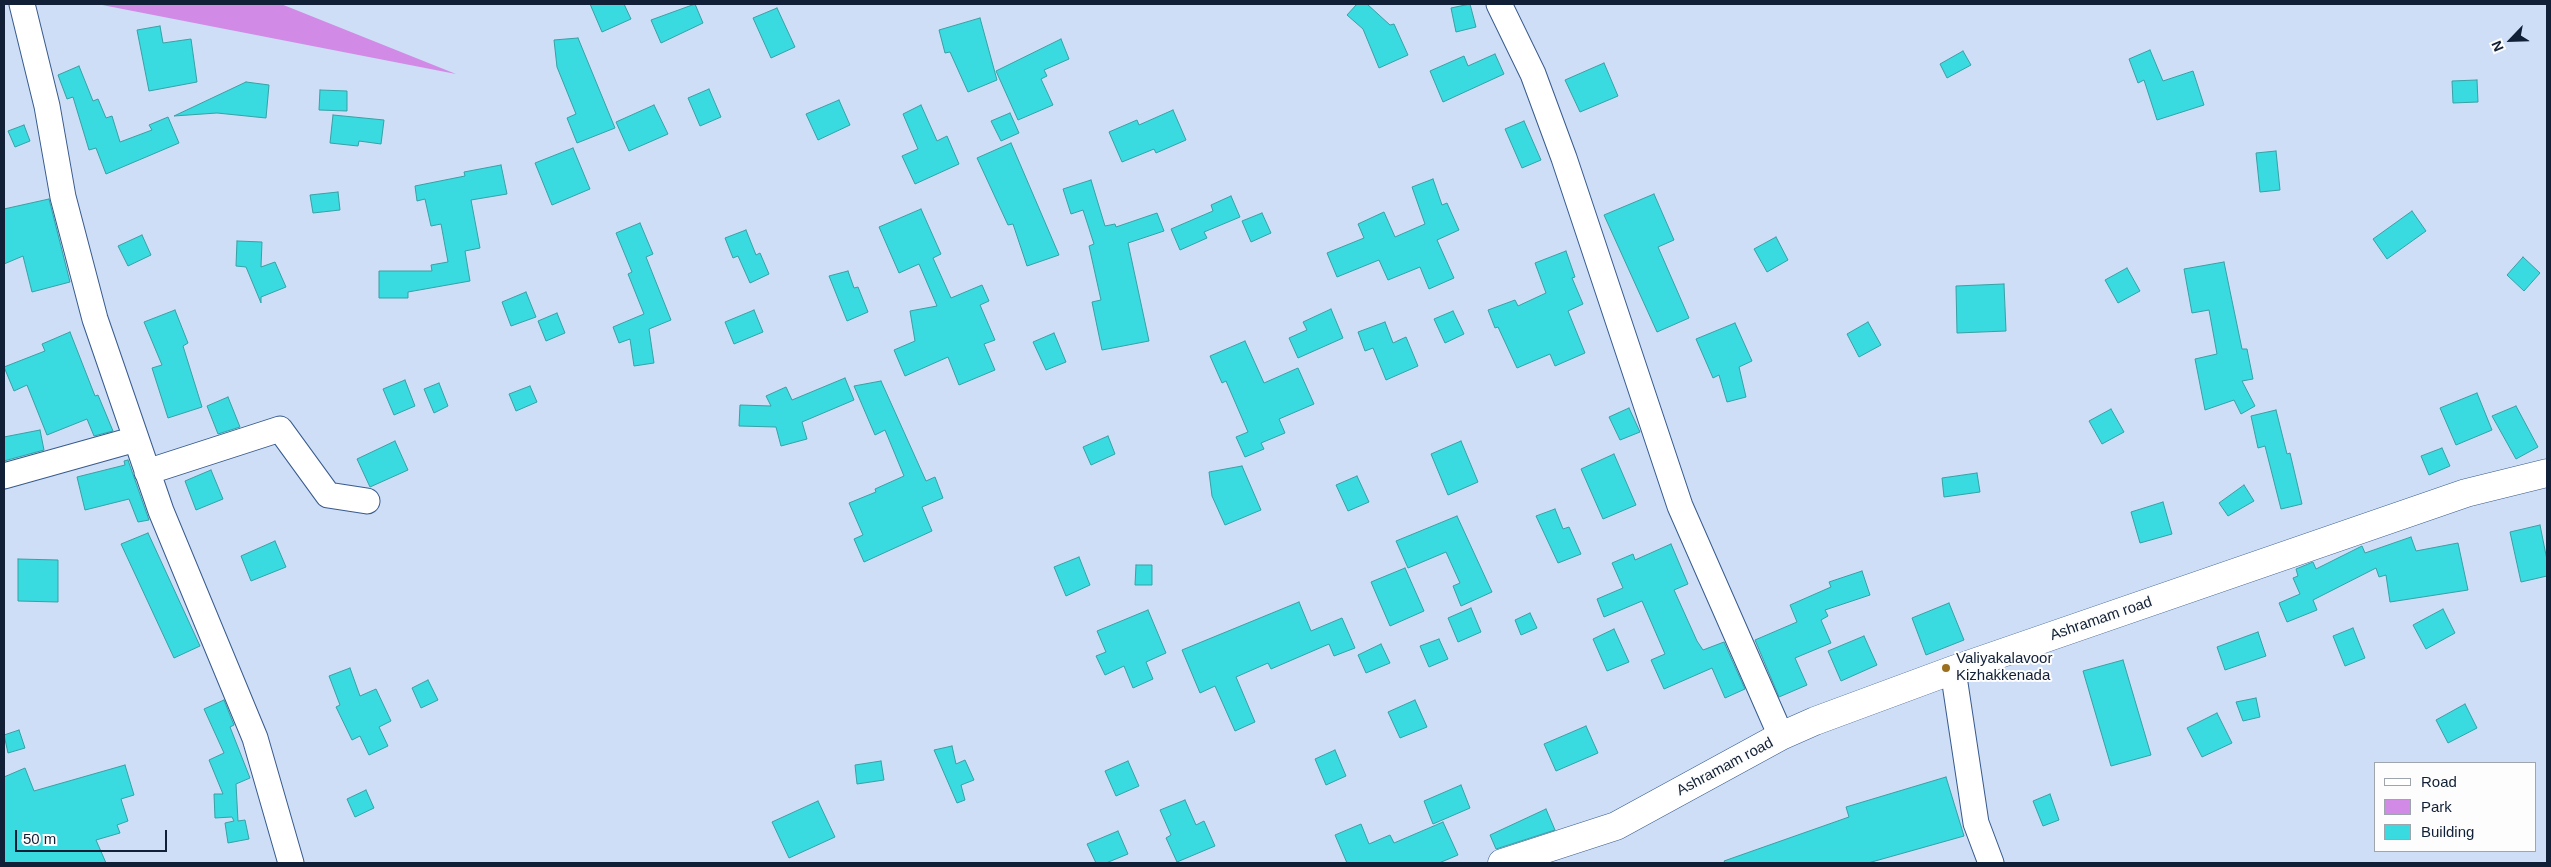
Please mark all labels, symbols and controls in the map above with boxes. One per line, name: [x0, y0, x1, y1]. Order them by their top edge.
north arrow: [2486, 15, 2536, 65]
text: N: [2488, 38, 2507, 54]
street label: Ashramam road: [2048, 593, 2154, 645]
place label: Valiyakalavoor Kizhakkenada: [1956, 650, 2052, 685]
marker: Valiyakalavoor Kizhakkenada: [1940, 662, 1952, 674]
street label: Ashramam road: [1674, 734, 1776, 800]
legend: [2374, 762, 2536, 852]
text: Road: [2421, 773, 2457, 790]
text: Park: [2421, 798, 2452, 815]
scale bar: [18, 820, 170, 852]
text: Building: [2421, 823, 2474, 840]
text: 50 m: [23, 830, 56, 847]

